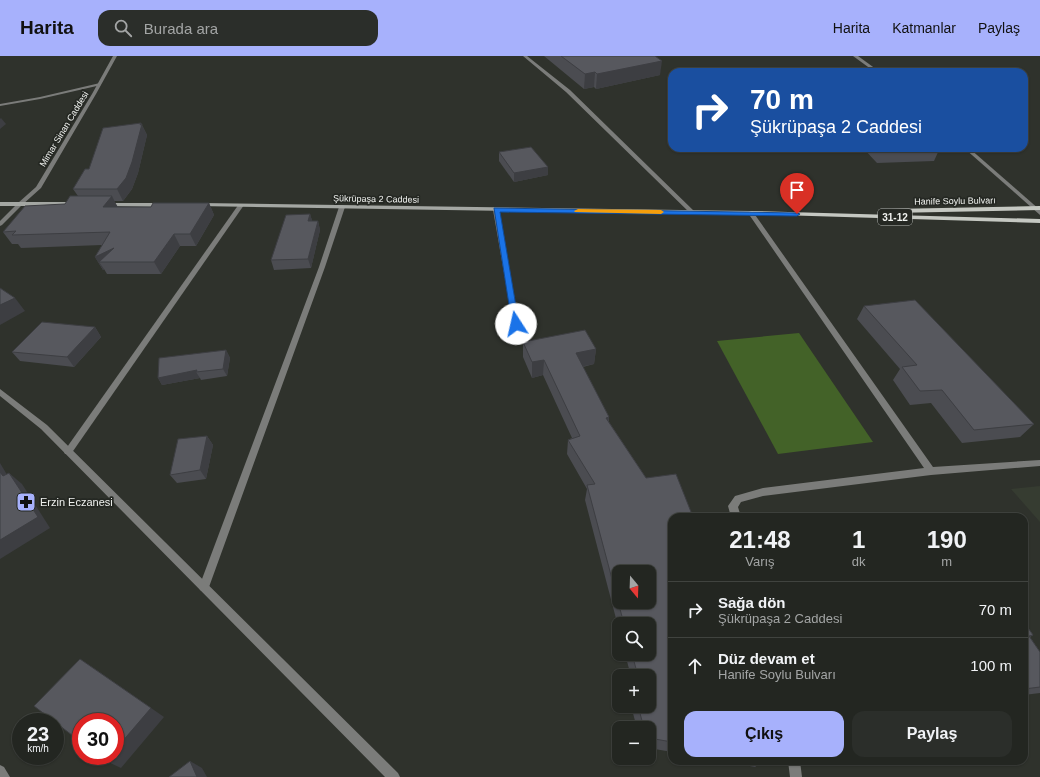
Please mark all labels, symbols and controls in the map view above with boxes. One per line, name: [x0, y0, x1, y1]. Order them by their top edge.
search box: [98, 10, 378, 46]
text: Harita: [20, 17, 74, 38]
icon: search: [112, 17, 134, 39]
text: Burada ara: [144, 20, 218, 37]
text: Harita: [833, 20, 870, 36]
text: Katmanlar: [892, 20, 956, 36]
text: Paylaş: [978, 20, 1020, 36]
icon: right: [684, 84, 736, 136]
text: 70 m: [750, 84, 814, 115]
street label: Mimar Sinan Caddesi: [38, 90, 90, 168]
text: Şükrüpaşa 2 Caddesi: [750, 117, 922, 137]
pin: [780, 173, 814, 214]
icon: arrive: [786, 179, 808, 201]
street label: Şükrüpaşa 2 Caddesi: [333, 193, 419, 205]
street label: Hanife Soylu Bulvarı: [914, 195, 996, 207]
road number: 31-12: [878, 209, 912, 225]
position arrow: [495, 303, 537, 345]
pharmacy icon: Erzin Eczanesi: [15, 491, 37, 513]
place label: Erzin Eczanesi: [40, 496, 113, 508]
text: 21:48: [729, 526, 791, 553]
text: 1: [852, 526, 865, 553]
text: 190: [927, 526, 967, 553]
text: Varış: [745, 554, 775, 569]
text: dk: [852, 554, 866, 569]
text: m: [941, 554, 952, 569]
north arrow: [612, 565, 656, 609]
map controls: [612, 565, 656, 765]
text: Sağa dön: [718, 594, 786, 611]
icon: right: [684, 599, 706, 621]
text: 70 m: [979, 601, 1012, 618]
text: Şükrüpaşa 2 Caddesi: [718, 611, 842, 626]
button: search: [612, 617, 656, 661]
text: Düz devam et: [718, 650, 815, 667]
icon: ahead: [684, 655, 706, 677]
text: 100 m: [970, 657, 1012, 674]
text: Hanife Soylu Bulvarı: [718, 667, 836, 682]
button: +: [612, 669, 656, 713]
button: Çıkış: [684, 711, 844, 757]
button: Paylaş: [852, 711, 1012, 757]
speed limit sign: 30: [72, 713, 124, 765]
button: −: [612, 721, 656, 765]
text: 23: [27, 723, 49, 745]
text: km/h: [27, 743, 49, 754]

